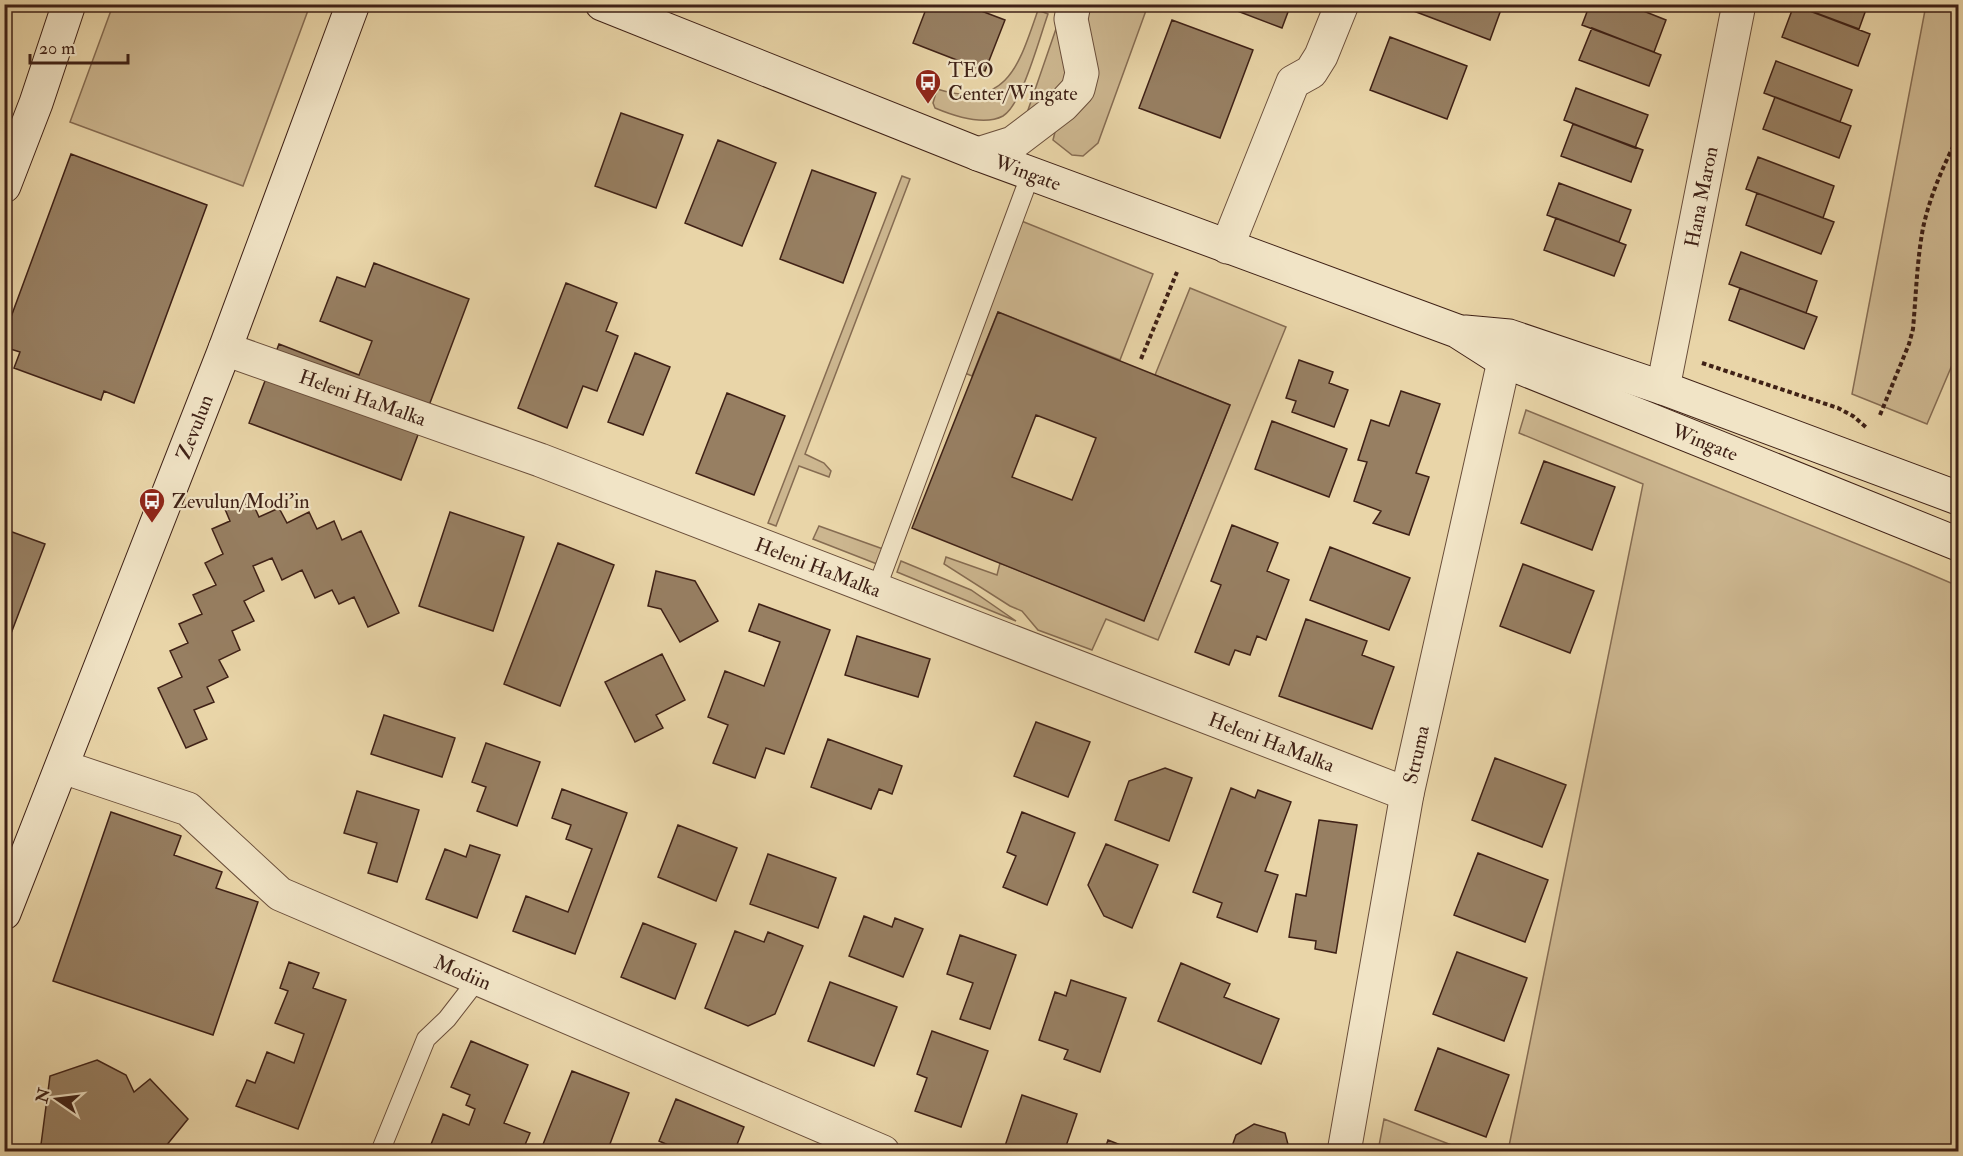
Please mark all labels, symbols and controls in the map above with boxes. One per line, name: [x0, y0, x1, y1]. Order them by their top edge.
scale bar: [30, 27, 128, 65]
text: 20 m: [39, 37, 75, 60]
place label: TEO Center/Wingate: [948, 58, 1078, 106]
bus stop icon: TEO Center/Wingate: [913, 67, 943, 105]
street label: Hana Maron: [1679, 144, 1723, 249]
street label: Wingate: [990, 148, 1065, 196]
street label: Heleni HaMalka: [296, 364, 430, 432]
street label: Zevulun: [170, 391, 218, 463]
street label: Wingate: [1667, 417, 1742, 467]
bus stop icon: Zevulun/Modi'in: [137, 486, 167, 524]
place label: Zevulun/Modi'in: [172, 489, 310, 514]
street label: Heleni HaMalka: [752, 532, 885, 603]
street label: Heleni HaMalka: [1205, 706, 1339, 778]
street label: Struma: [1397, 722, 1435, 786]
street label: Modiin: [431, 949, 495, 995]
north arrow: [27, 1069, 87, 1129]
text: N: [32, 1086, 55, 1106]

